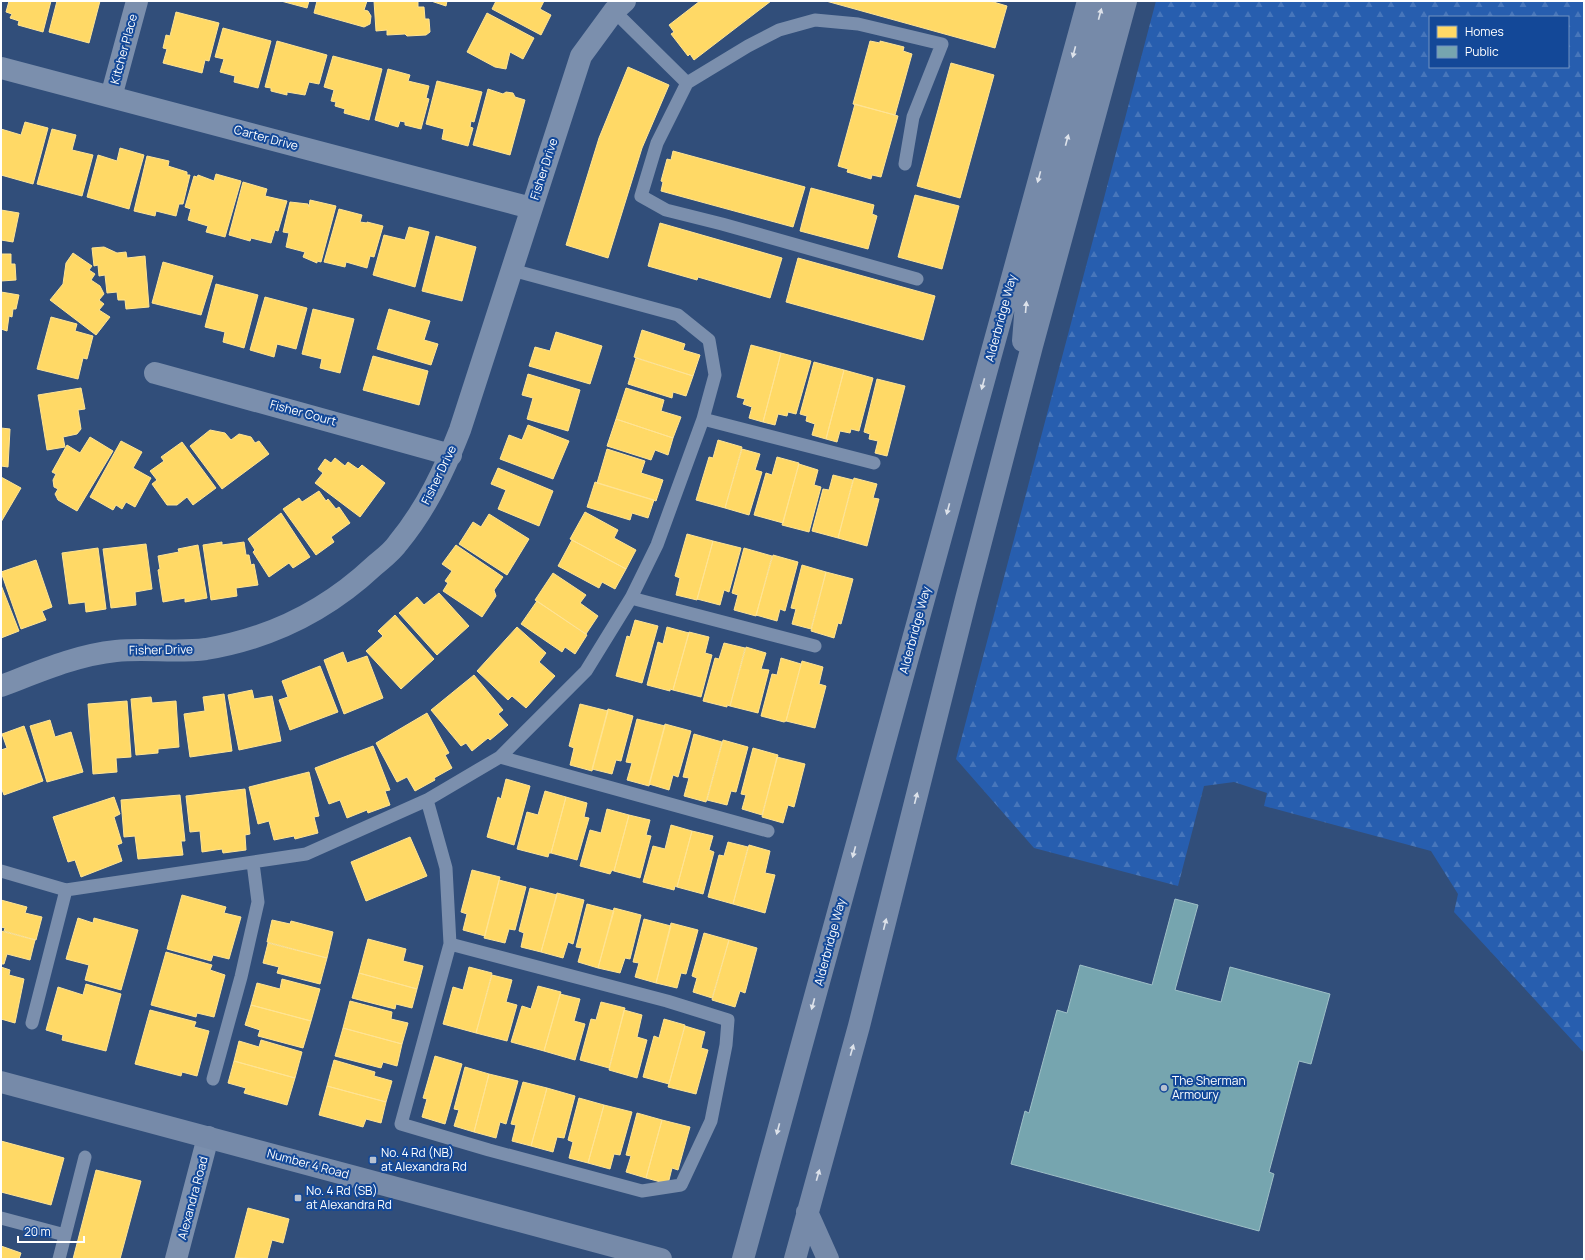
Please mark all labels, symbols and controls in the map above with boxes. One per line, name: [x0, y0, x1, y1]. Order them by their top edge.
one-way arrow: [1098, 8, 1104, 21]
street label: Kitcher Place: [106, 12, 141, 86]
legend: [1429, 16, 1569, 68]
text: Homes: [1465, 23, 1504, 40]
text: Public: [1465, 43, 1499, 60]
one-way arrow: [1071, 46, 1077, 58]
street label: Carter Drive: [232, 121, 300, 154]
one-way arrow: [1064, 134, 1070, 146]
street label: Fisher Drive: [526, 136, 562, 202]
one-way arrow: [1036, 172, 1042, 184]
street label: Alderbridge Way: [981, 272, 1021, 364]
one-way arrow: [1023, 301, 1029, 313]
one-way arrow: [980, 378, 986, 390]
street label: Fisher Court: [268, 396, 338, 430]
street label: Fisher Drive: [417, 442, 460, 507]
one-way arrow: [945, 503, 951, 515]
street label: Alderbridge Way: [895, 584, 935, 676]
street label: Fisher Drive: [129, 640, 193, 659]
one-way arrow: [914, 791, 920, 804]
one-way arrow: [851, 845, 857, 858]
street label: Alderbridge Way: [810, 896, 850, 988]
one-way arrow: [882, 917, 888, 930]
one-way arrow: [810, 998, 816, 1010]
one-way arrow: [850, 1043, 856, 1056]
place label: The Sherman Armoury: [1172, 1072, 1246, 1103]
marker: The Sherman Armoury: [1159, 1083, 1169, 1093]
one-way arrow: [775, 1124, 781, 1136]
street label: Number 4 Road: [265, 1144, 351, 1183]
place label: No. 4 Rd (NB) at Alexandra Rd: [381, 1144, 467, 1175]
street label: Alexandra Road: [173, 1154, 212, 1241]
marker: No. 4 Rd (NB) at Alexandra Rd: [368, 1155, 378, 1165]
one-way arrow: [815, 1169, 821, 1181]
place label: No. 4 Rd (SB) at Alexandra Rd: [306, 1182, 392, 1213]
marker: No. 4 Rd (SB) at Alexandra Rd: [293, 1193, 303, 1203]
scale bar: [18, 1218, 84, 1244]
text: 20 m: [24, 1223, 51, 1240]

